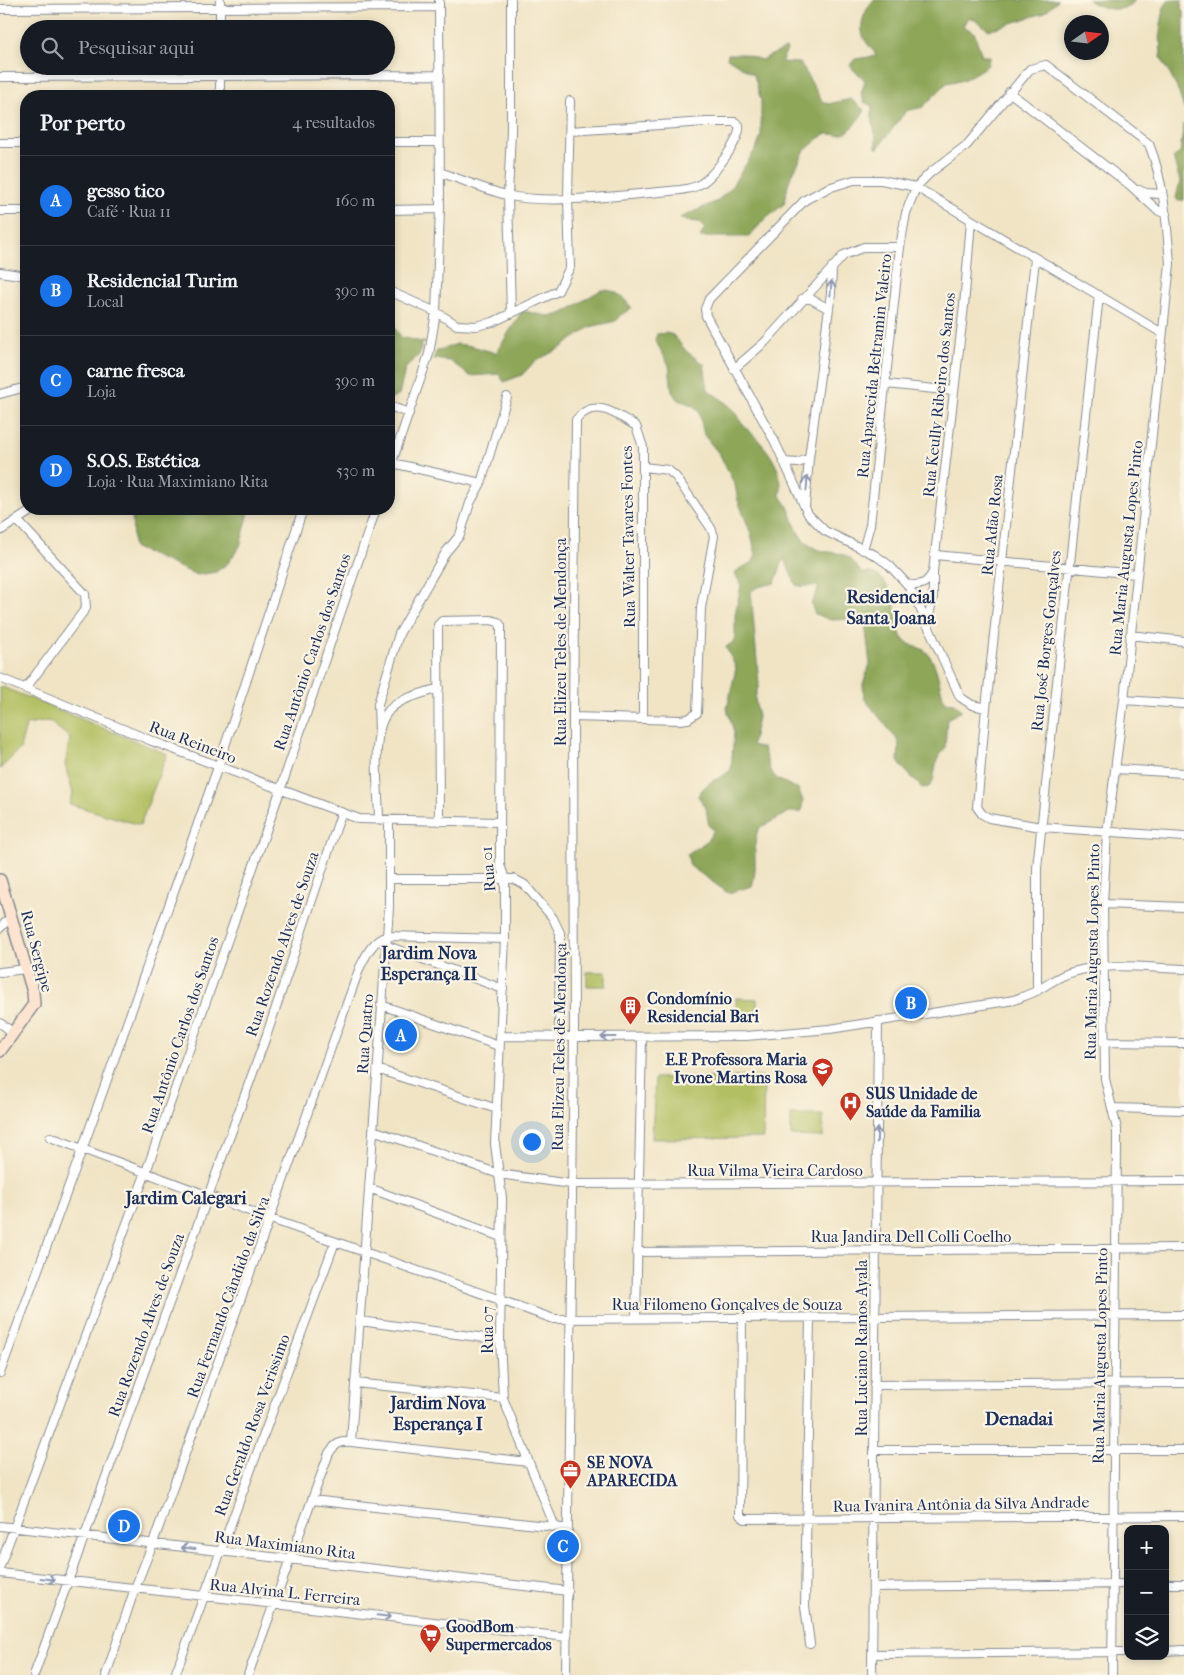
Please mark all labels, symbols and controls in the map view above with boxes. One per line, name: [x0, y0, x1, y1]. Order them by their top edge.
north arrow: [1064, 15, 1109, 60]
search box: [20, 20, 395, 75]
icon: search: [38, 34, 66, 62]
text: Pesquisar aqui: [78, 37, 195, 59]
text: Por perto: [40, 111, 125, 135]
text: 4 resultados: [292, 113, 375, 132]
text: gesso tico: [87, 180, 165, 202]
text: A: [51, 191, 61, 210]
text: 160 m: [335, 191, 375, 210]
text: Café · Rua 11: [87, 202, 171, 221]
street label: Rua Aparecida Beltramin Valeiro: [853, 253, 895, 479]
text: Residencial Turim: [87, 270, 238, 292]
one-way arrow: [826, 280, 836, 296]
text: B: [51, 281, 61, 300]
text: 390 m: [334, 281, 375, 300]
street label: Rua Keully Ribeiro dos Santos: [919, 291, 959, 499]
text: Local: [87, 292, 124, 311]
text: carne fresca: [87, 360, 184, 382]
text: C: [51, 371, 61, 390]
text: 390 m: [334, 371, 375, 390]
text: Loja: [87, 382, 116, 401]
street label: Rua Maria Augusta Lopes Pinto: [1105, 439, 1147, 657]
street label: Rua Walter Tavares Fontes: [617, 446, 639, 628]
text: S.O.S. Estética: [87, 450, 200, 472]
text: D: [50, 461, 62, 480]
text: 530 m: [336, 461, 375, 480]
text: Loja · Rua Maximiano Rita: [87, 472, 268, 491]
street label: Rua Adão Rosa: [977, 473, 1007, 577]
one-way arrow: [803, 476, 812, 492]
street label: Rua Elizeu Teles de Mendonça: [551, 537, 570, 746]
street label: Rua José Borges Gonçalves: [1027, 549, 1065, 732]
street label: Rua Antônio Carlos dos Santos: [269, 551, 355, 753]
district label: Residencial Santa Joana: [846, 587, 937, 629]
street label: Rua Reineiro: [147, 717, 239, 767]
street label: Rua Maria Augusta Lopes Pinto: [1081, 844, 1103, 1060]
street label: Rua 01: [477, 845, 499, 893]
street label: Rua Rozendo Alves de Souza: [241, 848, 323, 1039]
street label: Rua Sergipe: [17, 908, 57, 994]
street label: Rua Antônio Carlos dos Santos: [137, 934, 223, 1136]
street label: Rua Elizeu Teles de Mendonça: [548, 942, 570, 1151]
district label: Jardim Nova Esperança II: [379, 943, 477, 985]
pin: B: [895, 984, 927, 1022]
place label: Condomínio Residencial Bari: [647, 989, 759, 1026]
street label: Rua Quatro: [353, 993, 377, 1075]
building icon: Condomínio Residencial Bari: [619, 995, 643, 1026]
pin: A: [385, 1016, 417, 1054]
one-way arrow: [601, 1032, 617, 1042]
place label: E.E Professora Maria Ivone Martins Rosa: [665, 1050, 808, 1087]
school or university icon: E.E Professora Maria Ivone Martins Rosa: [811, 1056, 835, 1087]
place label: SUS Unidade de Saúde da Familia: [866, 1084, 981, 1121]
hospital icon: SUS Unidade de Saúde da Familia: [838, 1090, 862, 1121]
one-way arrow: [872, 1127, 882, 1143]
your location: [519, 1129, 545, 1155]
street label: Rua Vilma Vieira Cardoso: [687, 1161, 863, 1180]
district label: Jardim Calegari: [123, 1188, 247, 1209]
street label: Rua Fernando Cândido da Silva: [183, 1193, 274, 1401]
street label: Rua Jandira Dell Colli Coelho: [811, 1227, 1011, 1246]
street label: Rua Rozendo Alves de Souza: [104, 1230, 188, 1420]
street label: Rua Maria Augusta Lopes Pinto: [1089, 1248, 1111, 1464]
street label: Rua Luciano Ramos Ayala: [852, 1259, 871, 1436]
street label: Rua Filomeno Gonçalves de Souza: [612, 1295, 843, 1314]
street label: Rua 07: [478, 1306, 497, 1354]
street label: Rua Geraldo Rosa Verissimo: [210, 1331, 294, 1519]
district label: Jardim Nova Esperança I: [388, 1393, 486, 1435]
district label: Denadai: [985, 1408, 1054, 1430]
place label: SE NOVA APARECIDA: [586, 1453, 678, 1490]
office icon: SE NOVA APARECIDA: [559, 1459, 583, 1490]
street label: Rua Ivanira Antônia da Silva Andrade: [833, 1492, 1090, 1516]
pin: D: [108, 1507, 140, 1545]
map controls: [1124, 1525, 1169, 1660]
button: +: [1124, 1525, 1169, 1570]
street label: Rua Maximiano Rita: [213, 1527, 357, 1563]
pin: C: [547, 1527, 579, 1565]
one-way arrow: [180, 1543, 196, 1553]
button: −: [1124, 1570, 1169, 1615]
one-way arrow: [40, 1575, 56, 1585]
street label: Rua Alvina L. Ferreira: [209, 1575, 362, 1609]
one-way arrow: [375, 1611, 391, 1621]
button: layers: [1124, 1615, 1169, 1660]
place label: GoodBom Supermercados: [446, 1617, 552, 1655]
supermarket icon: GoodBom Supermercados: [418, 1623, 442, 1654]

